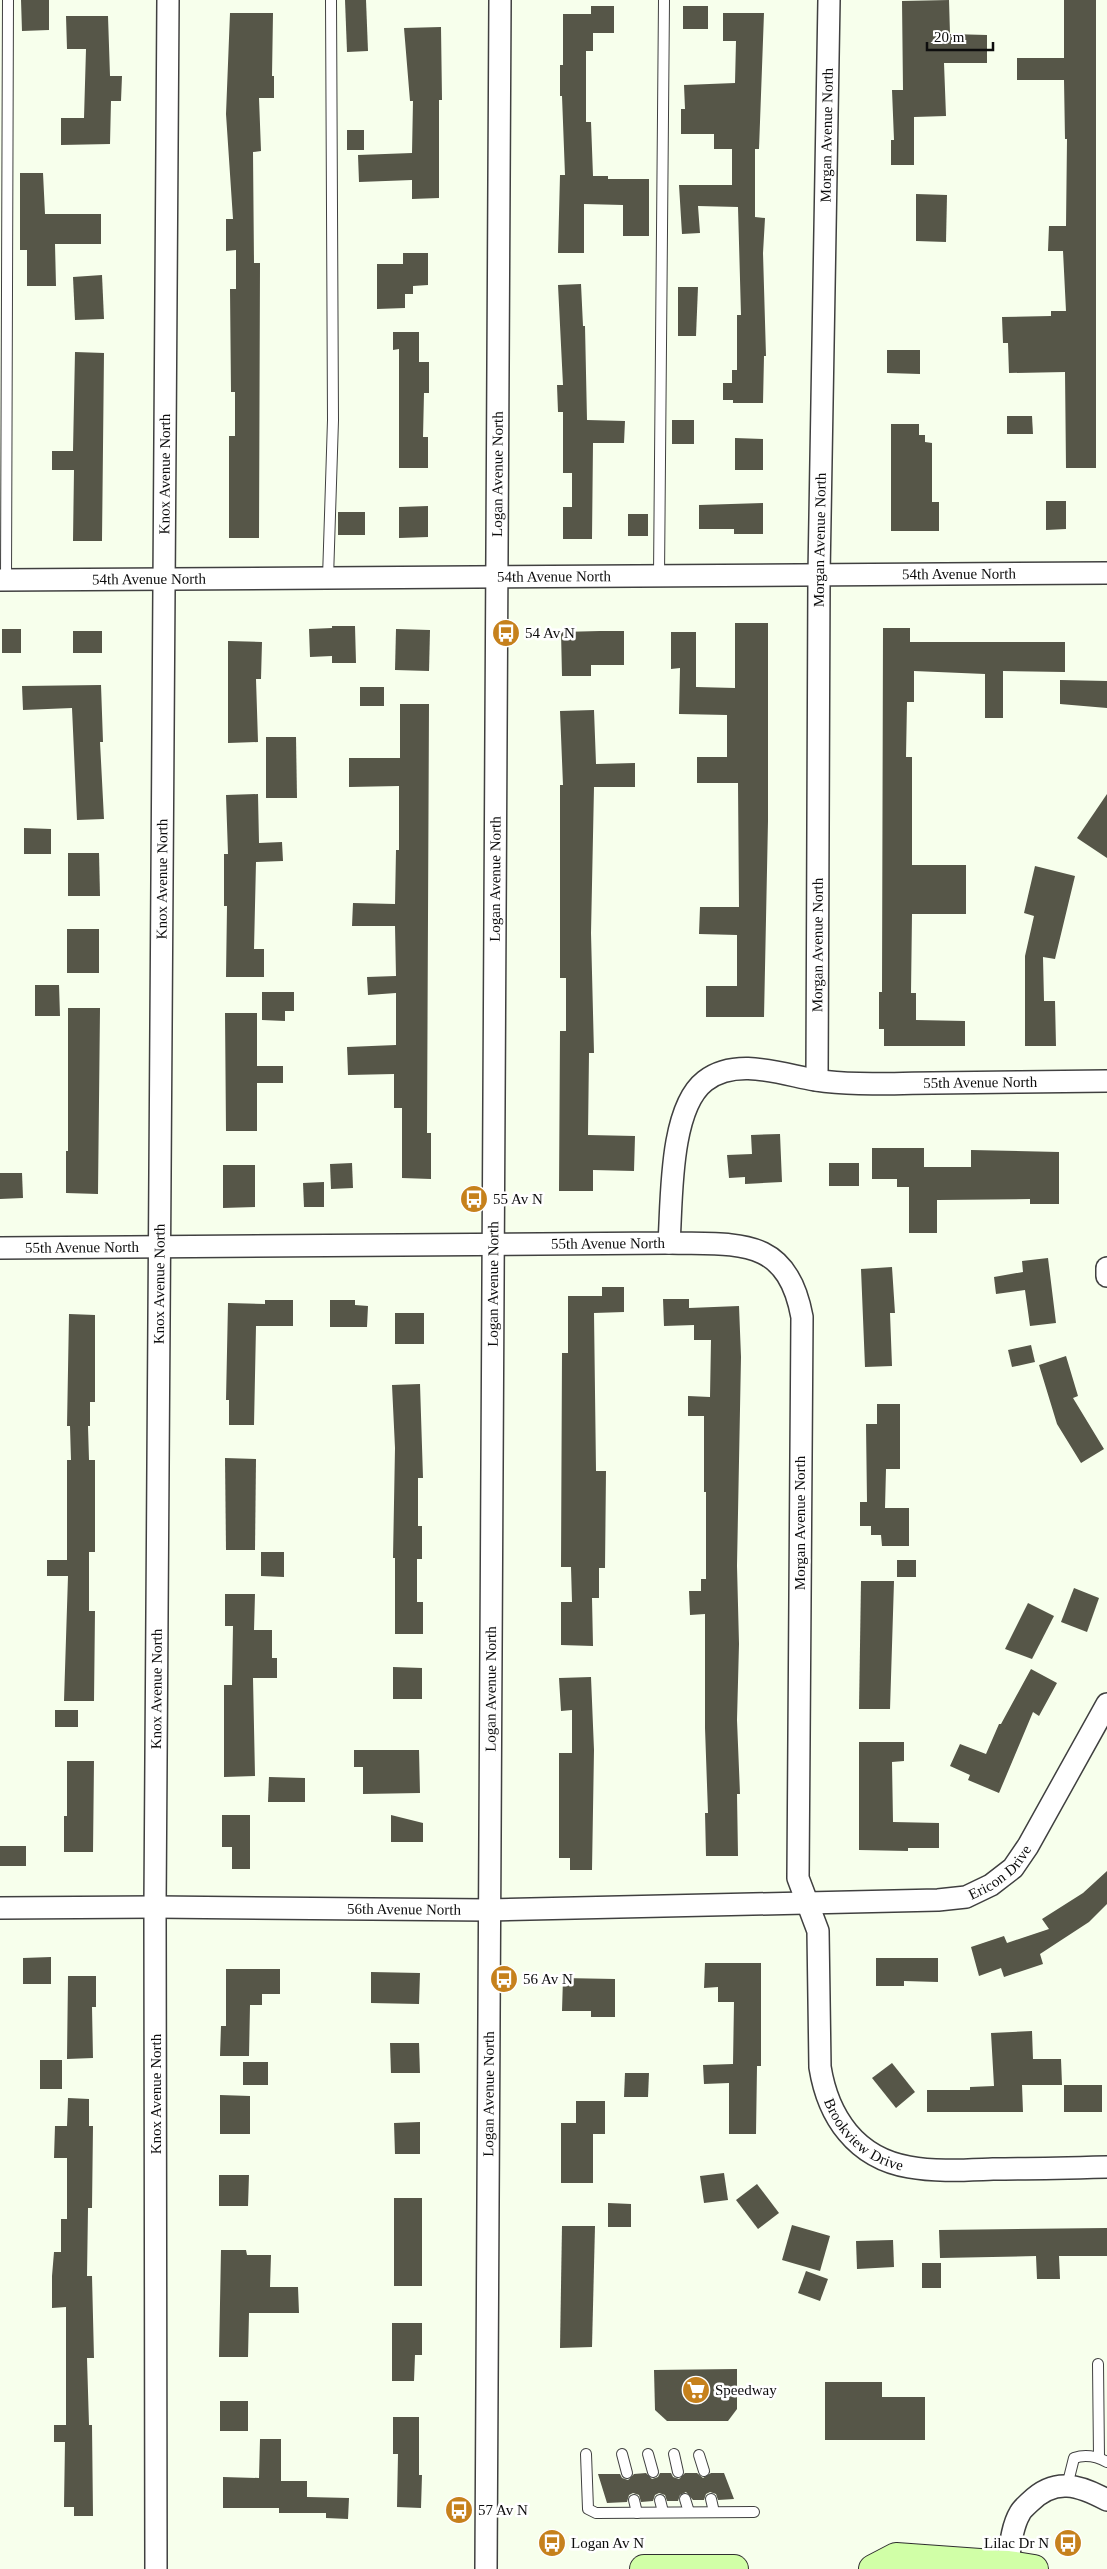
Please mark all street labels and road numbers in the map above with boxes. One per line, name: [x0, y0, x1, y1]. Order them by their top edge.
street label: Morgan Avenue North: [817, 67, 836, 202]
street label: Logan Avenue North: [489, 411, 506, 537]
street label: Knox Avenue North: [156, 413, 173, 534]
street label: Morgan Avenue North: [811, 472, 829, 607]
street label: 54th Avenue North: [902, 566, 1017, 582]
street label: 54th Avenue North: [497, 568, 612, 585]
street label: 54th Avenue North: [92, 571, 207, 587]
street label: Logan Avenue North: [487, 816, 504, 942]
street label: Knox Avenue North: [154, 818, 170, 939]
street label: Morgan Avenue North: [809, 877, 826, 1012]
street label: 55th Avenue North: [923, 1074, 1038, 1091]
street label: Logan Avenue North: [485, 1221, 501, 1347]
street label: Knox Avenue North: [151, 1223, 168, 1344]
street label: 55th Avenue North: [551, 1235, 666, 1252]
street label: 55th Avenue North: [25, 1239, 140, 1256]
street label: Morgan Avenue North: [792, 1455, 808, 1590]
street label: Logan Avenue North: [482, 1626, 499, 1752]
street label: Knox Avenue North: [148, 1628, 165, 1749]
street label: Ericon Drive: [966, 1842, 1035, 1903]
street label: 56th Avenue North: [347, 1901, 462, 1918]
street label: Logan Avenue North: [480, 2031, 497, 2157]
street label: Knox Avenue North: [148, 2033, 164, 2154]
street label: Brookview Drive: [821, 2096, 905, 2174]

